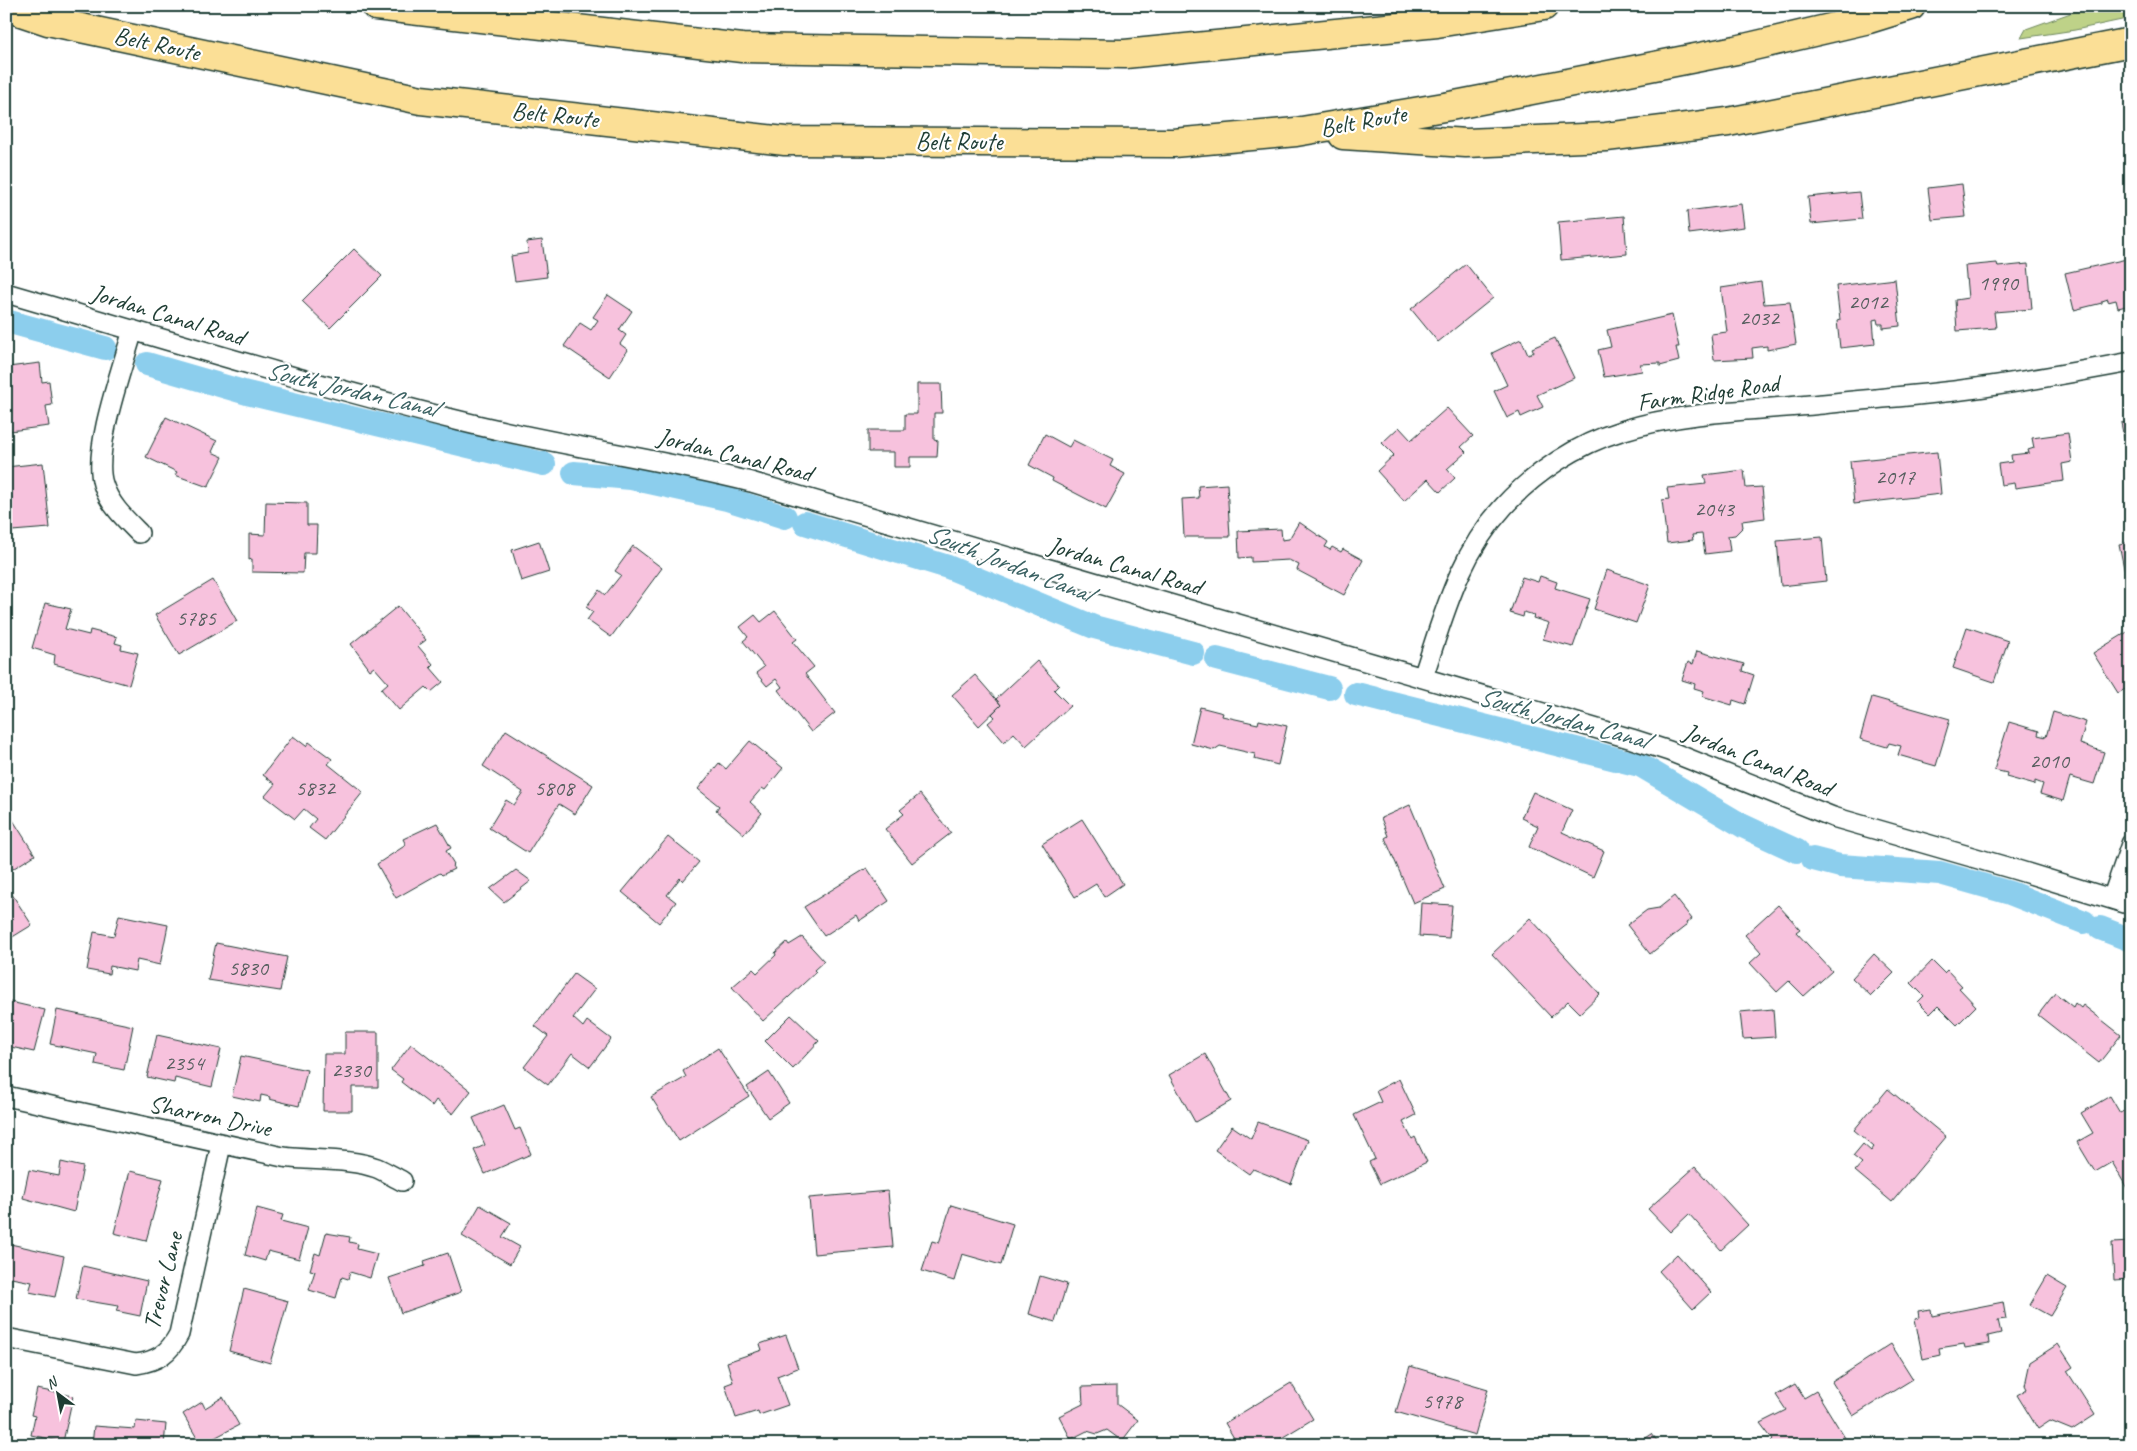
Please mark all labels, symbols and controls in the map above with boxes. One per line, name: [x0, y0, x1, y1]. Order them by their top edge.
street label: Belt Route: [111, 19, 205, 69]
street label: Belt Route: [510, 95, 602, 136]
street label: Belt Route: [1317, 97, 1410, 144]
street label: Belt Route: [916, 126, 1004, 158]
house number: 1990: [1978, 269, 2020, 297]
street label: Jordan Canal Road: [87, 276, 251, 354]
house number: 2012: [1848, 288, 1890, 316]
house number: 2032: [1739, 304, 1781, 332]
water label: South Jordan Canal: [263, 353, 448, 427]
street label: Farm Ridge Road: [1635, 367, 1785, 419]
street label: Jordan Canal Road: [653, 420, 819, 490]
house number: 2017: [1875, 463, 1916, 491]
house number: 2043: [1694, 495, 1736, 523]
water label: South Jordan Canal: [922, 517, 1104, 613]
street label: Jordan Canal Road: [1044, 529, 1209, 604]
house number: 5785: [176, 604, 217, 632]
water label: South Jordan Canal: [1475, 680, 1659, 759]
street label: Jordan Canal Road: [1678, 715, 1840, 806]
house number: 2010: [2029, 747, 2071, 775]
house number: 5832: [295, 774, 337, 802]
house number: 5808: [534, 774, 576, 802]
house number: 5830: [228, 954, 270, 982]
house number: 2354: [164, 1049, 206, 1077]
house number: 2330: [331, 1056, 373, 1084]
street label: Sharron Drive: [146, 1087, 276, 1145]
street label: Trevor Lane: [135, 1227, 191, 1333]
north arrow: [32, 1368, 82, 1418]
text: N: [43, 1373, 62, 1393]
house number: 5978: [1422, 1387, 1464, 1415]

